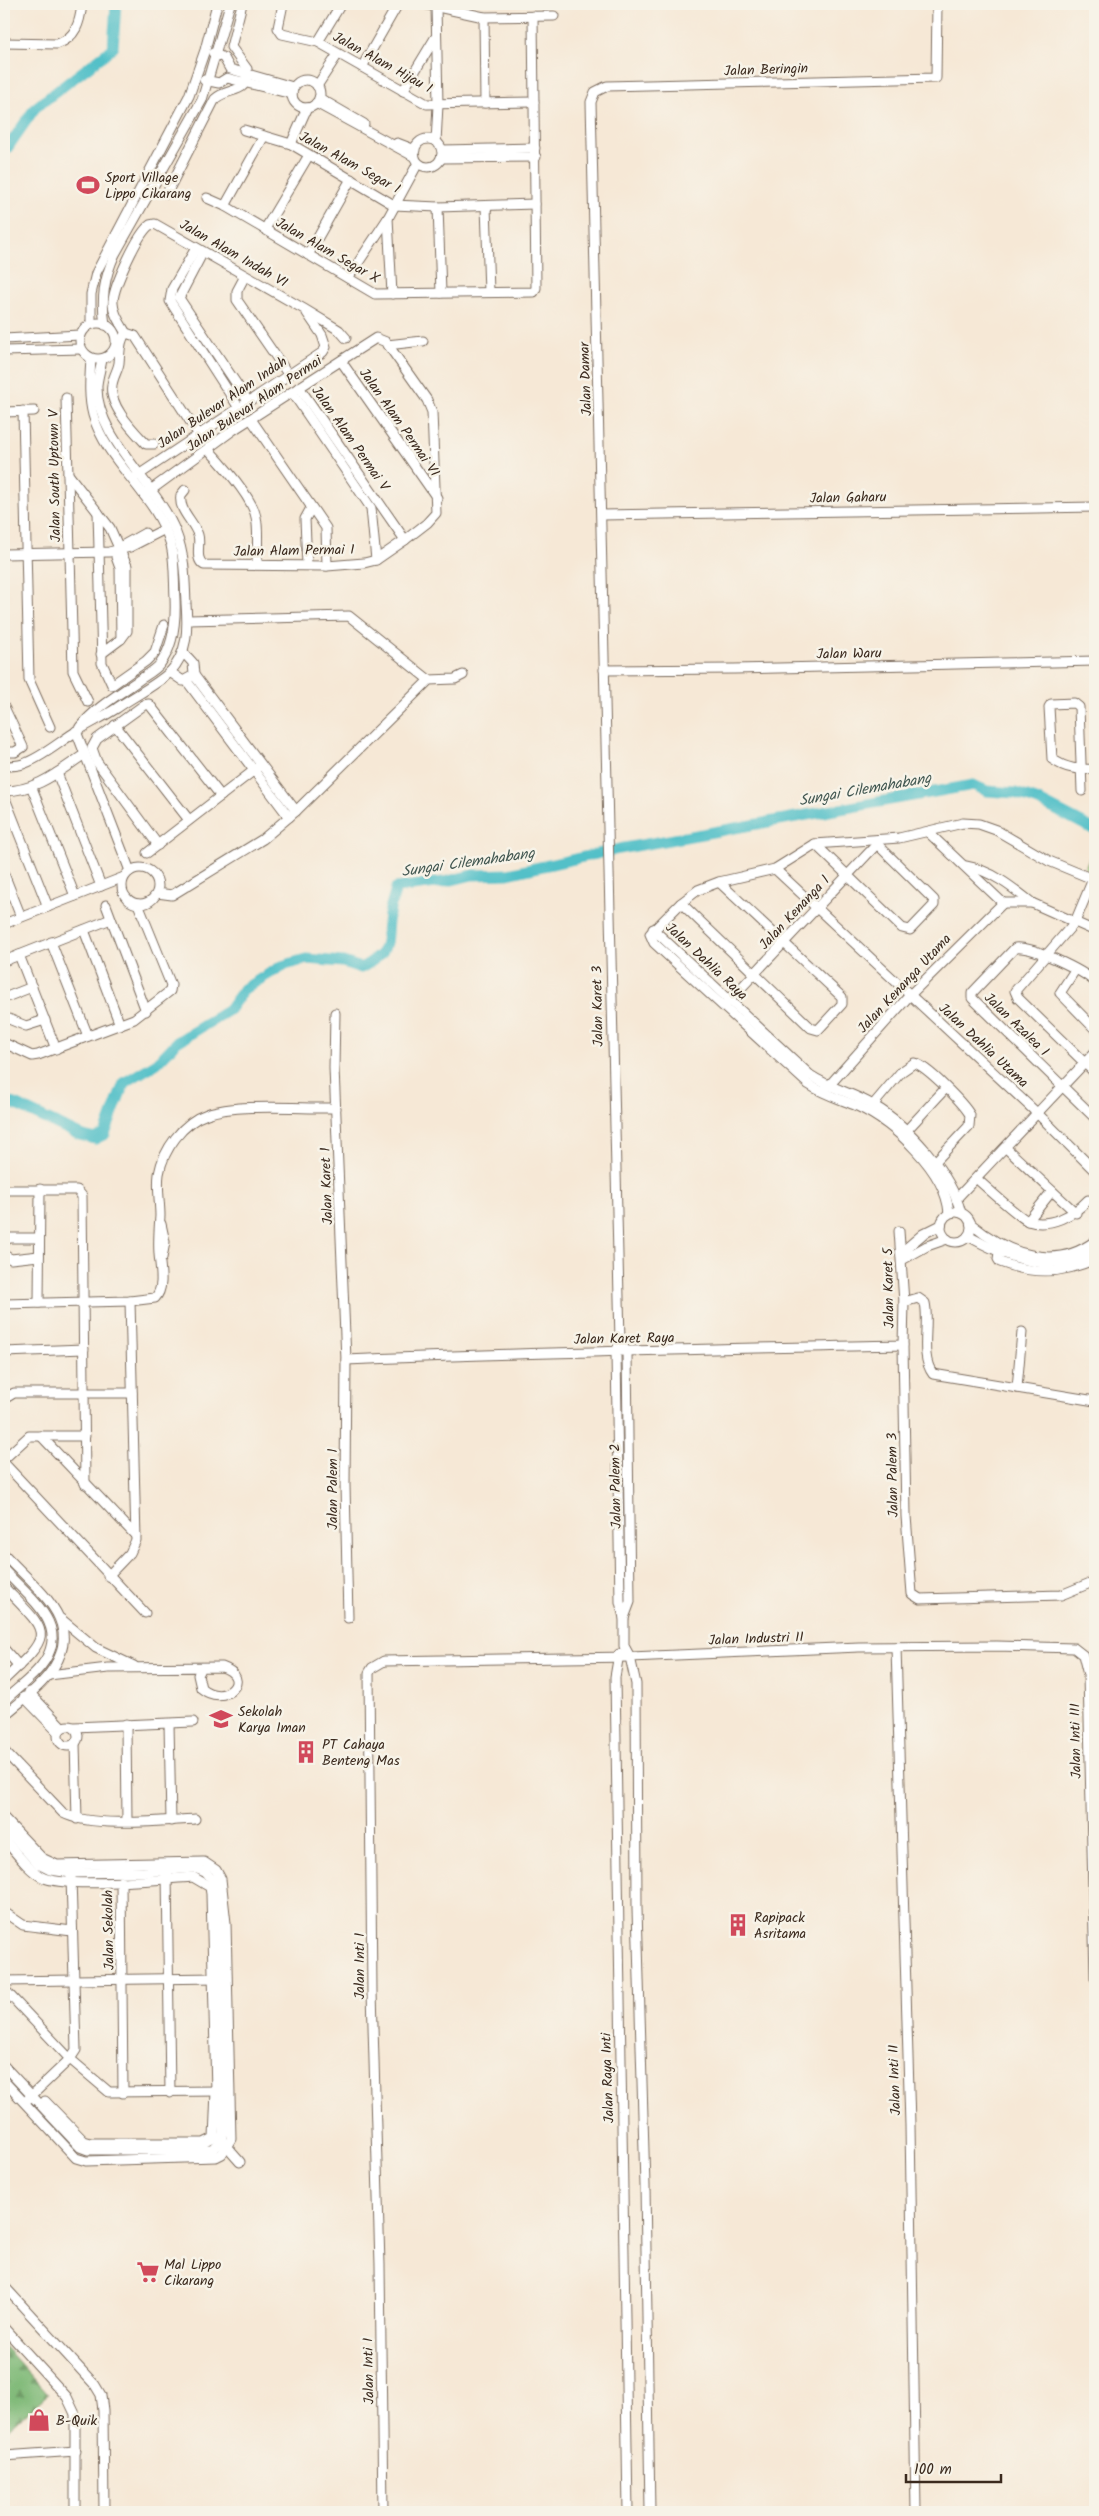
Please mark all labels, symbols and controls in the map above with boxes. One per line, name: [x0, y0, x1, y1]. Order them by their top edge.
street label: Jalan Alam Hijau I: [329, 26, 436, 99]
street label: Jalan Beringin: [724, 58, 809, 82]
street label: Jalan Alam Segar I: [295, 126, 404, 200]
place label: Sport Village Lippo Cikarang: [105, 167, 191, 205]
sports icon: Sport Village Lippo Cikarang: [75, 172, 101, 198]
street label: Jalan Alam Segar X: [271, 212, 384, 290]
street label: Jalan Alam Indah VI: [175, 214, 292, 294]
street label: Jalan Damar: [574, 340, 598, 416]
street label: Jalan Bulevar Alam Permai: [182, 350, 327, 457]
street label: Jalan Bulevar Alam Indah: [153, 351, 292, 455]
street label: Jalan Alam Permai VI: [353, 364, 445, 481]
street label: Jalan Alam Permai V: [306, 381, 396, 497]
street label: Jalan South Uptown V: [43, 408, 67, 542]
street label: Jalan Gaharu: [809, 486, 887, 510]
street label: Jalan Alam Permai I: [233, 539, 355, 563]
street label: Jalan Waru: [816, 642, 882, 666]
water label: Sungai Cilemahabang: [797, 766, 934, 813]
water label: Sungai Cilemahabang: [400, 842, 537, 884]
street label: Jalan Kenanga 1: [754, 870, 835, 955]
street label: Jalan Dahlia Raya: [660, 918, 753, 1006]
street label: Jalan Kenanga Utama: [853, 929, 957, 1038]
street label: Jalan Karet 3: [586, 965, 610, 1047]
street label: Jalan Azalea 1: [979, 988, 1054, 1062]
street label: Jalan Dahlia Utama: [933, 998, 1033, 1093]
street label: Jalan Karet 1: [315, 1147, 339, 1225]
street label: Jalan Karet 5: [877, 1246, 901, 1328]
street label: Jalan Karet Raya: [573, 1327, 675, 1351]
street label: Jalan Palem 3: [881, 1432, 905, 1518]
street label: Jalan Palem 2: [604, 1443, 628, 1529]
street label: Jalan Palem 1: [322, 1448, 344, 1530]
street label: Jalan Industri II: [708, 1626, 804, 1652]
place label: Sekolah Karya Iman: [238, 1701, 306, 1739]
street label: Jalan Inti III: [1064, 1703, 1088, 1779]
school or university icon: Sekolah Karya Iman: [208, 1706, 234, 1732]
place label: PT Cahaya Benteng Mas: [322, 1734, 400, 1772]
building icon: PT Cahaya Benteng Mas: [293, 1739, 319, 1765]
street label: Jalan Sekolah: [97, 1890, 121, 1970]
place label: Rapipack Asritama: [754, 1907, 806, 1945]
building icon: Rapipack Asritama: [725, 1912, 751, 1938]
street label: Jalan Inti I: [349, 1933, 371, 1999]
street label: Jalan Raya Inti: [595, 2032, 621, 2123]
street label: Jalan Inti II: [883, 2044, 907, 2116]
place label: Mal Lippo Cikarang: [164, 2254, 221, 2292]
supermarket icon: Mal Lippo Cikarang: [135, 2259, 161, 2285]
street label: Jalan Inti I: [357, 2337, 381, 2405]
shop icon: B-Quik: [26, 2407, 52, 2433]
place label: B-Quik: [56, 2410, 97, 2432]
scale bar: [906, 2451, 1002, 2483]
text: 100 m: [914, 2458, 952, 2482]

